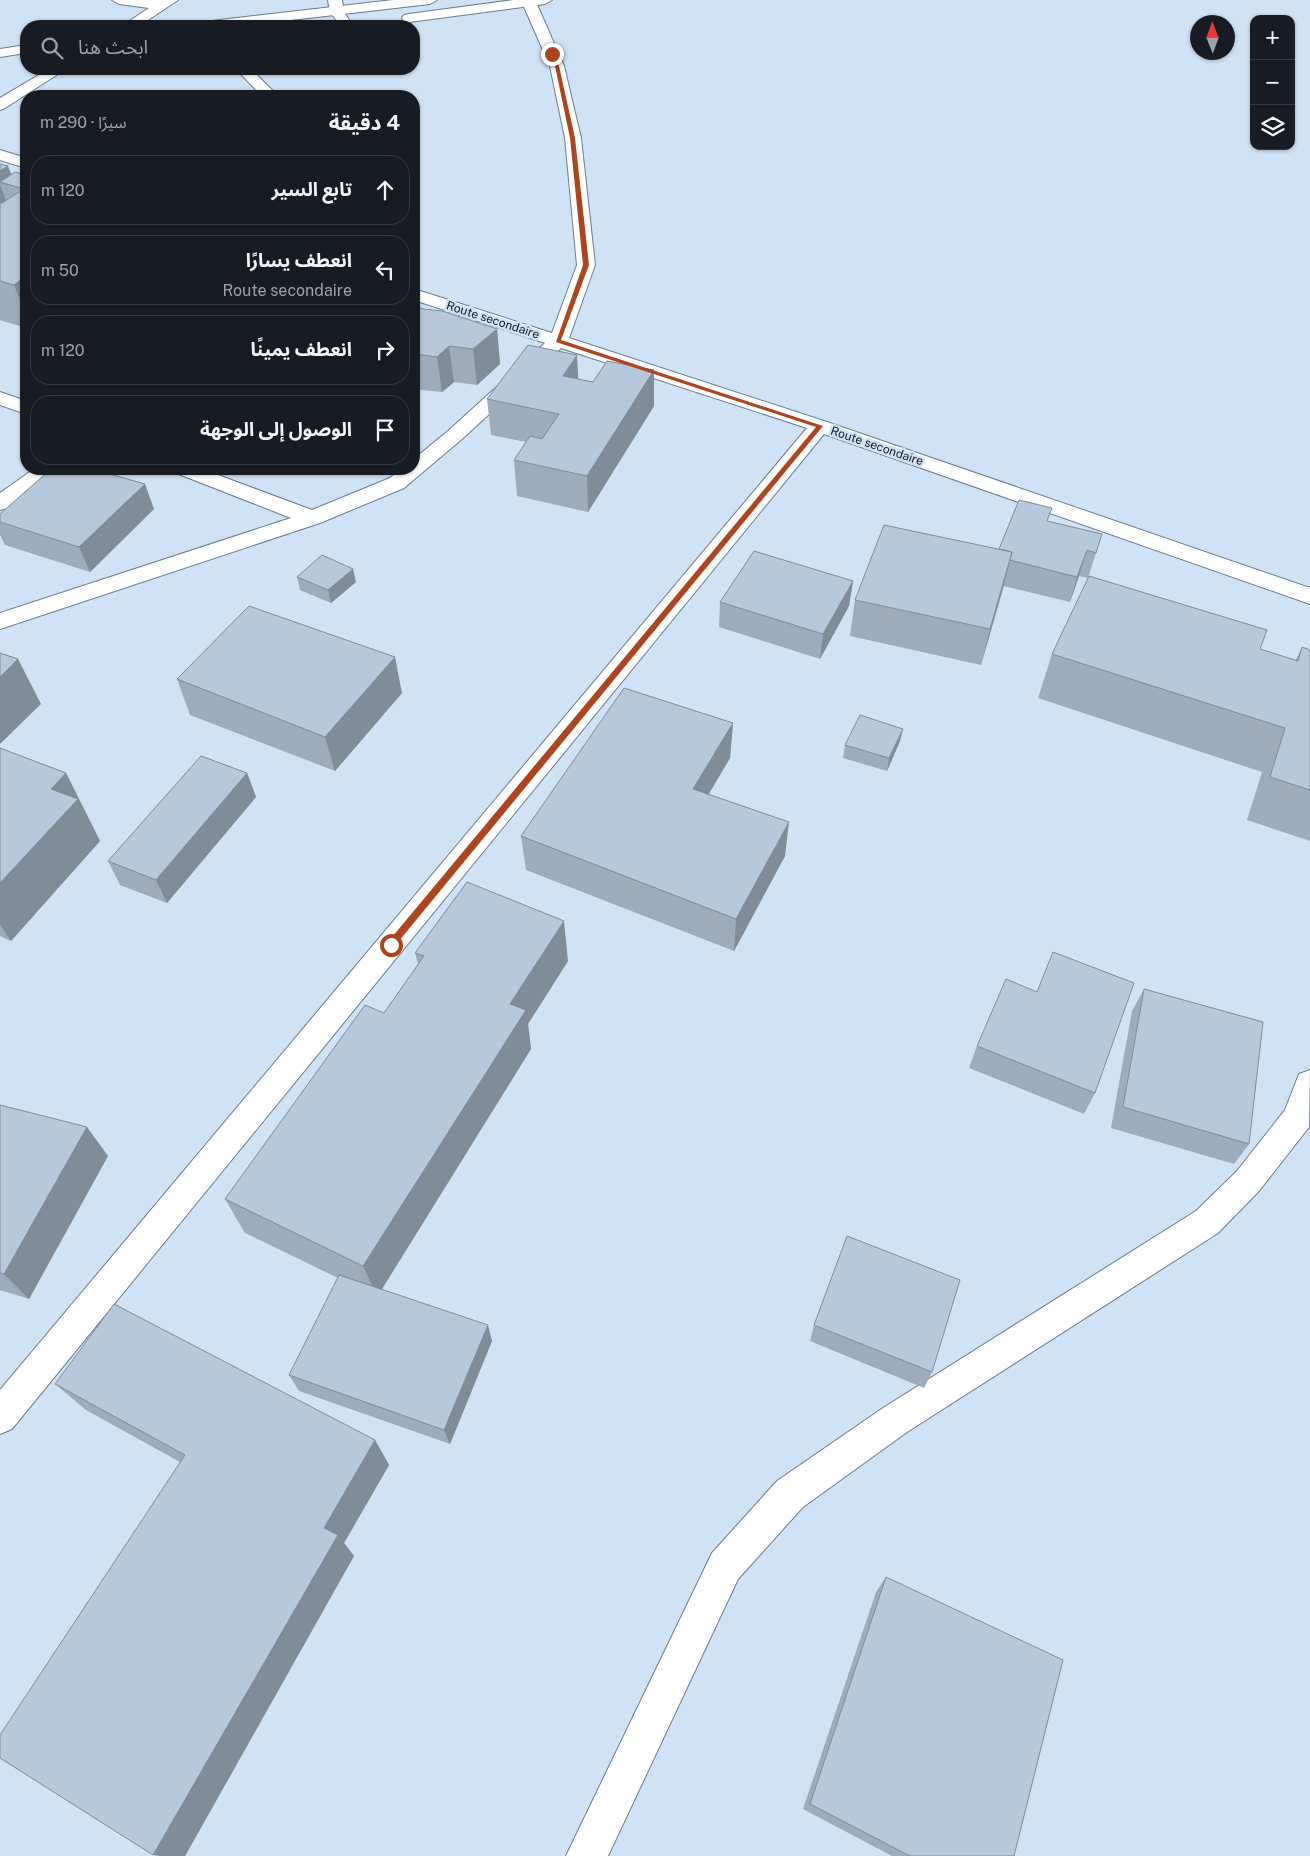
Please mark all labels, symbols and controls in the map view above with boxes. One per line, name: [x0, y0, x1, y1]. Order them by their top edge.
north arrow: [1190, 15, 1235, 60]
map controls: [1250, 15, 1295, 150]
button: +: [1250, 15, 1295, 60]
search box: [20, 20, 420, 75]
icon: search: [38, 34, 66, 62]
text: ابحث هنا: [78, 36, 148, 58]
route end: [541, 43, 564, 66]
button: −: [1250, 60, 1295, 105]
button: layers: [1250, 105, 1295, 150]
text: 4 دقيقة: [329, 110, 400, 135]
text: سيرًا · 290 m: [40, 113, 127, 132]
icon: ahead: [371, 176, 399, 204]
text: تابع السير: [271, 178, 352, 200]
text: 120 m: [41, 181, 85, 200]
text: انعطف يسارًا: [246, 249, 352, 271]
icon: left: [371, 256, 399, 284]
text: 50 m: [41, 261, 79, 280]
text: Route secondaire: [223, 281, 352, 300]
street label: Route secondaire: [445, 298, 542, 342]
icon: right: [371, 336, 399, 364]
text: انعطف يمينًا: [251, 338, 352, 360]
text: 120 m: [41, 341, 85, 360]
icon: arrive: [371, 416, 399, 444]
text: الوصول إلى الوجهة: [200, 418, 352, 440]
street label: Route secondaire: [829, 424, 925, 468]
route start: [380, 934, 403, 957]

